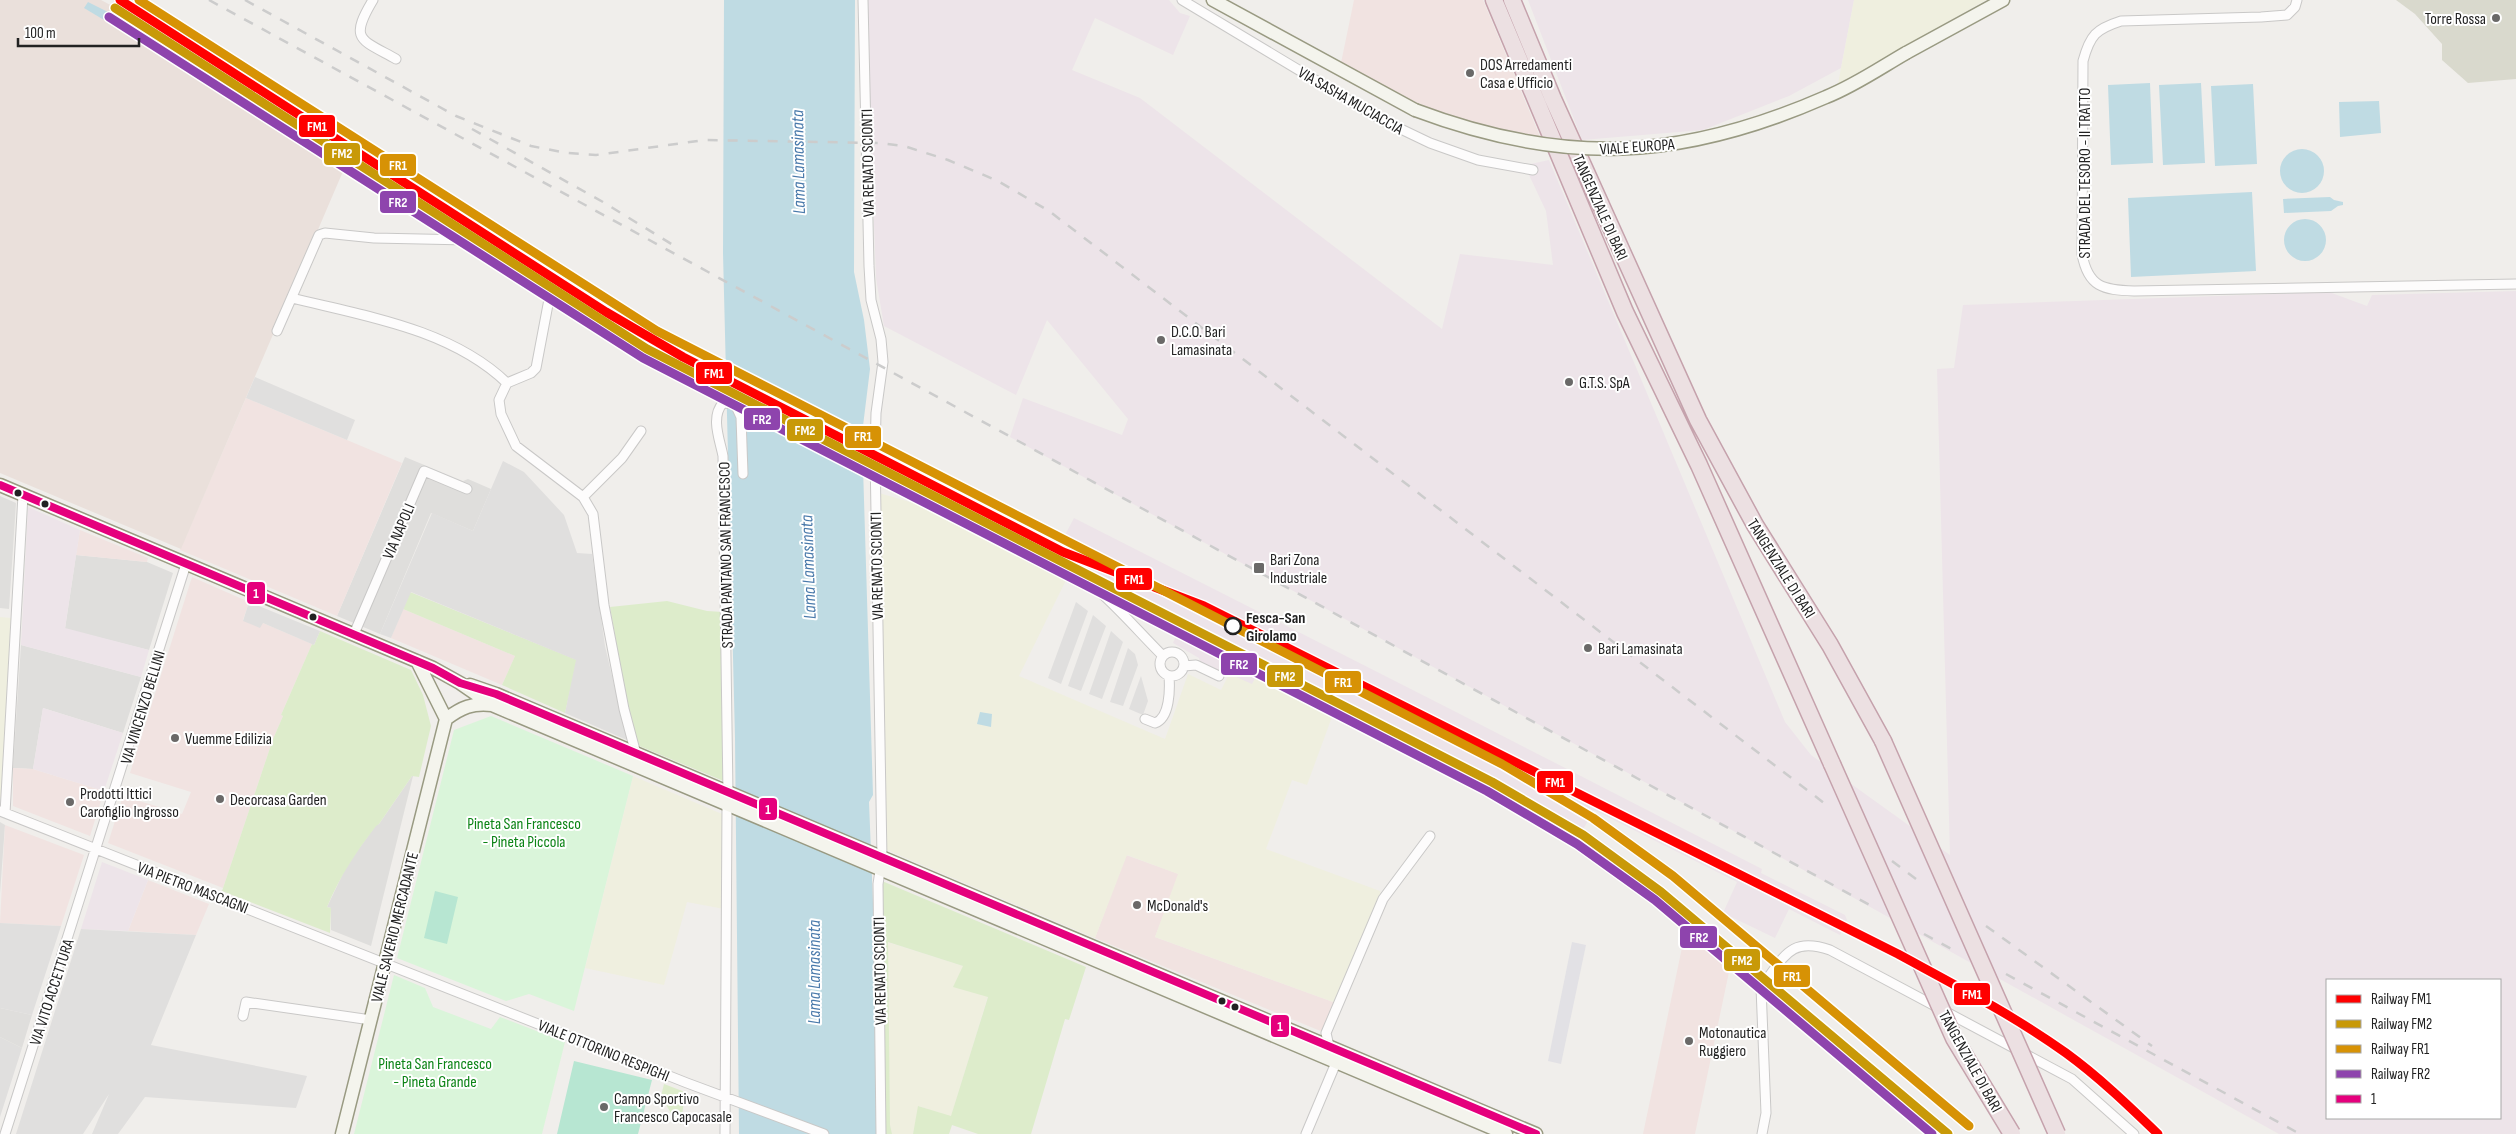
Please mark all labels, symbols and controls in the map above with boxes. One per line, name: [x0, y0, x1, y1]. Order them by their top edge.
place label: Torre Rossa: [2425, 10, 2486, 29]
marker: Torre Rossa: [2490, 12, 2502, 24]
scale bar: [18, 15, 139, 47]
text: 100 m: [25, 24, 56, 43]
place label: DOS Arredamenti Casa e Ufficio: [1480, 56, 1572, 93]
street label: VIA SASHA MUCIACCIA: [1294, 63, 1406, 139]
marker: DOS Arredamenti Casa e Ufficio: [1464, 67, 1476, 79]
street label: STRADA DEL TESORO - II TRATTO: [2076, 87, 2095, 258]
water label: Lama Lamasinata: [787, 109, 810, 214]
street label: VIA RENATO SCIONTI: [858, 109, 879, 217]
line badge: FM1: [298, 114, 336, 138]
text: FM1: [307, 118, 328, 135]
street label: VIALE EUROPA: [1599, 135, 1675, 160]
line badge: FM2: [323, 142, 361, 166]
text: FM2: [332, 145, 352, 162]
street label: TANGENZIALE DI BARI: [1568, 152, 1631, 263]
line badge: FR1: [379, 153, 417, 177]
text: FR1: [389, 157, 408, 174]
line badge: FR2: [379, 190, 417, 214]
text: FR2: [389, 194, 407, 211]
place label: D.C.O. Bari Lamasinata: [1171, 323, 1232, 360]
marker: D.C.O. Bari Lamasinata: [1155, 334, 1167, 346]
line badge: FM1: [695, 361, 733, 385]
text: FM1: [704, 365, 725, 382]
place label: G.T.S. SpA: [1579, 374, 1630, 393]
marker: G.T.S. SpA: [1563, 376, 1575, 388]
line badge: FR2: [743, 407, 781, 431]
text: FR2: [753, 411, 771, 428]
line badge: FM2: [786, 418, 824, 442]
text: FM2: [795, 422, 815, 439]
line badge: FR1: [844, 425, 882, 449]
text: FR1: [854, 428, 873, 445]
street label: STRADA PANTANO SAN FRANCESCO: [715, 461, 738, 649]
unlabelled marker: [13, 488, 23, 498]
unlabelled marker: [40, 499, 50, 509]
street label: VIA NAPOLI: [379, 501, 420, 562]
street label: VIA RENATO SCIONTI: [867, 512, 888, 620]
water label: Lama Lamasinata: [796, 514, 821, 619]
street label: TANGENZIALE DI BARI: [1743, 516, 1819, 622]
place label: Bari Zona Industriale: [1270, 551, 1327, 588]
marker: Bari Zona Industriale: [1252, 561, 1266, 575]
line badge: FM1: [1115, 567, 1153, 591]
text: FM1: [1124, 571, 1145, 588]
line badge: 1: [246, 581, 266, 605]
text: 1: [253, 585, 259, 602]
place label: Fesca-San Girolamo: [1246, 609, 1305, 646]
unlabelled marker: [308, 612, 318, 622]
marker: Fesca-San Girolamo: [1224, 617, 1242, 635]
place label: Bari Lamasinata: [1598, 640, 1683, 659]
marker: Bari Lamasinata: [1582, 642, 1594, 654]
street label: VIA VINCENZO BELLINI: [117, 648, 170, 767]
line badge: FR2: [1220, 652, 1258, 676]
text: FR2: [1230, 656, 1248, 673]
line badge: FM2: [1266, 664, 1304, 688]
text: FM2: [1275, 668, 1295, 685]
line badge: FR1: [1324, 670, 1362, 694]
text: FR1: [1334, 674, 1353, 691]
place label: Vuemme Edilizia: [185, 730, 272, 749]
marker: Vuemme Edilizia: [169, 732, 181, 744]
line badge: FM1: [1536, 770, 1574, 794]
text: FM1: [1545, 774, 1566, 791]
place label: Prodotti Ittici Carofiglio Ingrosso: [80, 785, 179, 822]
place label: Decorcasa Garden: [230, 791, 327, 810]
marker: Decorcasa Garden: [214, 793, 226, 805]
marker: Prodotti Ittici Carofiglio Ingrosso: [64, 796, 76, 808]
line badge: 1: [758, 797, 778, 821]
text: 1: [765, 801, 771, 818]
park label: Pineta San Francesco - Pineta Piccola: [467, 815, 581, 852]
street label: VIALE SAVERIO MERCADANTE: [368, 850, 423, 1004]
street label: VIA PIETRO MASCAGNI: [134, 858, 251, 918]
place label: McDonald's: [1147, 897, 1209, 916]
marker: McDonald's: [1131, 899, 1143, 911]
street label: VIA RENATO SCIONTI: [870, 917, 891, 1025]
water label: Lama Lamasinata: [804, 919, 825, 1024]
line badge: FR2: [1679, 925, 1718, 949]
text: FR2: [1690, 929, 1708, 946]
street label: VIA VITO ACCETTURA: [26, 937, 79, 1048]
line badge: FM2: [1723, 948, 1761, 972]
text: FM2: [1732, 952, 1752, 969]
line badge: FR1: [1773, 964, 1811, 988]
text: FR1: [1783, 968, 1802, 985]
legend: [2326, 979, 2501, 1119]
line badge: FM1: [1953, 982, 1991, 1006]
text: FM1: [1962, 986, 1983, 1003]
text: Railway FM1: [2371, 990, 2432, 1009]
unlabelled marker: [1217, 996, 1227, 1006]
unlabelled marker: [1230, 1002, 1240, 1012]
street label: TANGENZIALE DI BARI: [1934, 1007, 2006, 1116]
line badge: 1: [1270, 1014, 1290, 1038]
text: Railway FM2: [2371, 1015, 2432, 1034]
street label: VIALE OTTORINO RESPIGHI: [535, 1016, 672, 1086]
text: 1: [1277, 1018, 1283, 1035]
place label: Motonautica Ruggiero: [1699, 1024, 1766, 1061]
marker: Motonautica Ruggiero: [1683, 1035, 1695, 1047]
text: Railway FR1: [2371, 1040, 2430, 1059]
park label: Pineta San Francesco - Pineta Grande: [378, 1055, 492, 1092]
text: Railway FR2: [2371, 1065, 2430, 1084]
place label: Campo Sportivo Francesco Capocasale: [614, 1090, 732, 1127]
text: 1: [2371, 1090, 2377, 1109]
marker: Campo Sportivo Francesco Capocasale: [598, 1101, 610, 1113]

